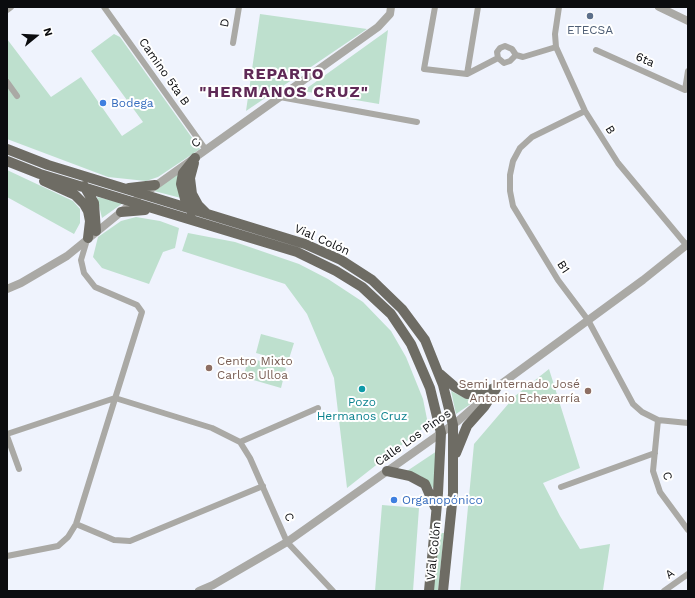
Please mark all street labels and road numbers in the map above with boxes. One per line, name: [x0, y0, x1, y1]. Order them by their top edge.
street label: D: [217, 17, 233, 29]
street label: Camino 5ta B: [135, 35, 193, 109]
street label: 6ta: [633, 50, 657, 70]
street label: B: [602, 123, 618, 137]
street label: C: [188, 135, 204, 151]
street label: Vial Colón: [292, 221, 352, 259]
street label: B1: [554, 258, 572, 276]
street label: Calle Los Pinos: [372, 406, 454, 470]
street label: C: [659, 470, 675, 482]
street label: C: [281, 510, 297, 524]
street label: Vial Colón: [424, 521, 444, 581]
street label: A: [663, 566, 677, 582]

